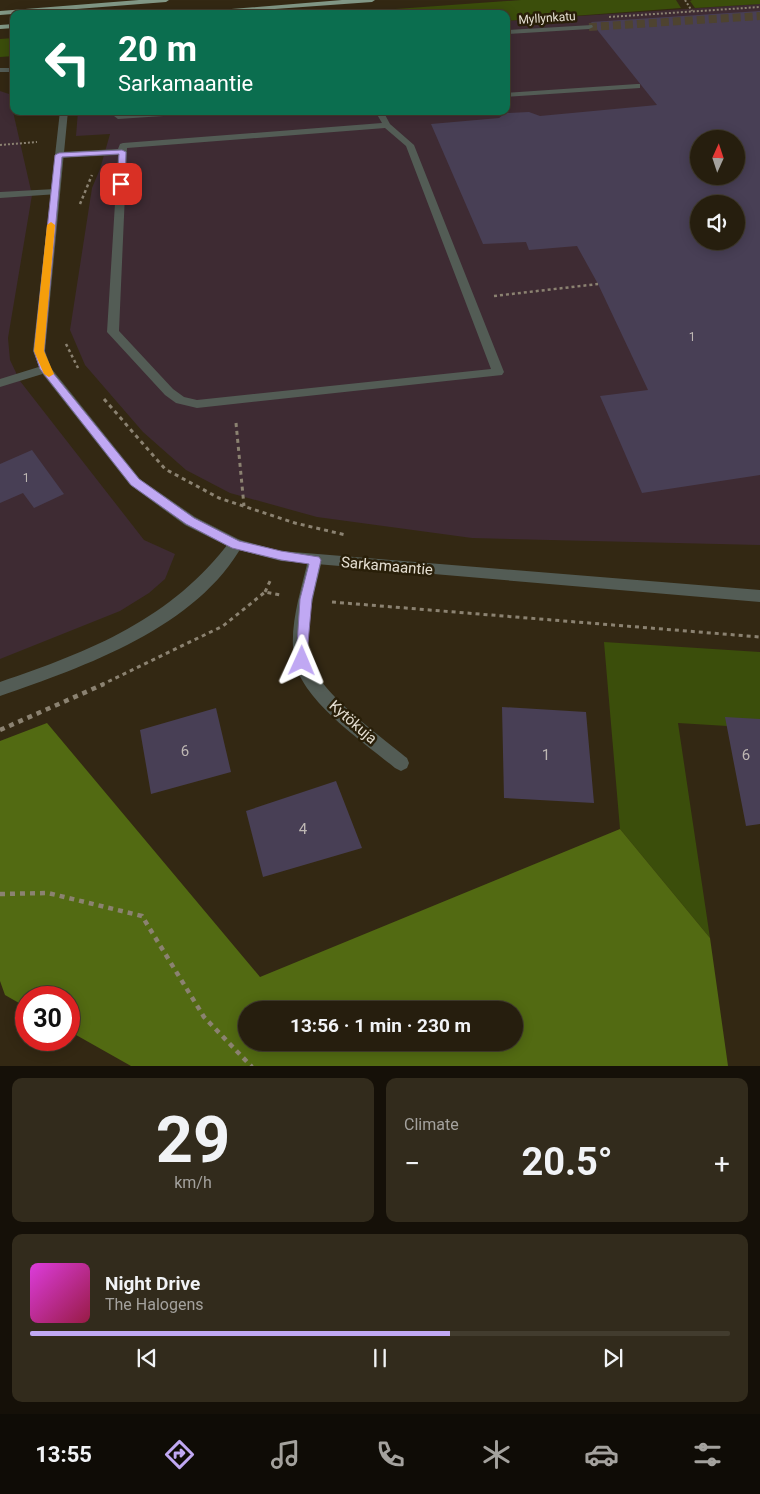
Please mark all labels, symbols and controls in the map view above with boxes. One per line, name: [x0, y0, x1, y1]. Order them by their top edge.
street label: Myllynkatu: [518, 9, 576, 27]
text: 20 m: [118, 29, 197, 70]
icon: left: [35, 30, 100, 95]
text: Sarkamaantie: [118, 71, 253, 96]
north arrow: [690, 130, 745, 185]
map controls: [690, 130, 745, 250]
pin: [100, 163, 142, 205]
icon: arrive: [107, 170, 135, 198]
button: sound: [690, 195, 745, 250]
house number: 1: [689, 330, 695, 344]
house number: 1: [23, 471, 29, 485]
street label: Sarkamaantie: [340, 553, 434, 579]
position arrow: [275, 634, 327, 686]
street label: Kytökuja: [326, 696, 380, 748]
house number: 6: [181, 742, 189, 760]
house number: 1: [542, 746, 550, 764]
house number: 6: [742, 746, 750, 764]
house number: 4: [299, 820, 308, 838]
speed limit sign: 30: [15, 986, 80, 1051]
text: 13:56 · 1 min · 230 m: [290, 1014, 471, 1037]
text: 29: [156, 1102, 230, 1178]
text: Climate: [404, 1115, 459, 1134]
text: 20.5°: [521, 1140, 613, 1184]
text: −: [404, 1147, 420, 1180]
text: +: [714, 1147, 730, 1180]
text: km/h: [174, 1173, 212, 1192]
text: Night Drive: [105, 1272, 200, 1295]
text: The Halogens: [105, 1295, 204, 1314]
icon: previous: [133, 1344, 161, 1372]
icon: pause: [366, 1344, 394, 1372]
icon: next: [599, 1344, 627, 1372]
icon: directions: [162, 1437, 197, 1472]
icon: music: [268, 1437, 303, 1472]
icon: phone: [373, 1437, 408, 1472]
icon: climate: [479, 1437, 514, 1472]
icon: car: [584, 1437, 619, 1472]
icon: filters: [690, 1437, 725, 1472]
text: 13:55: [35, 1442, 92, 1467]

